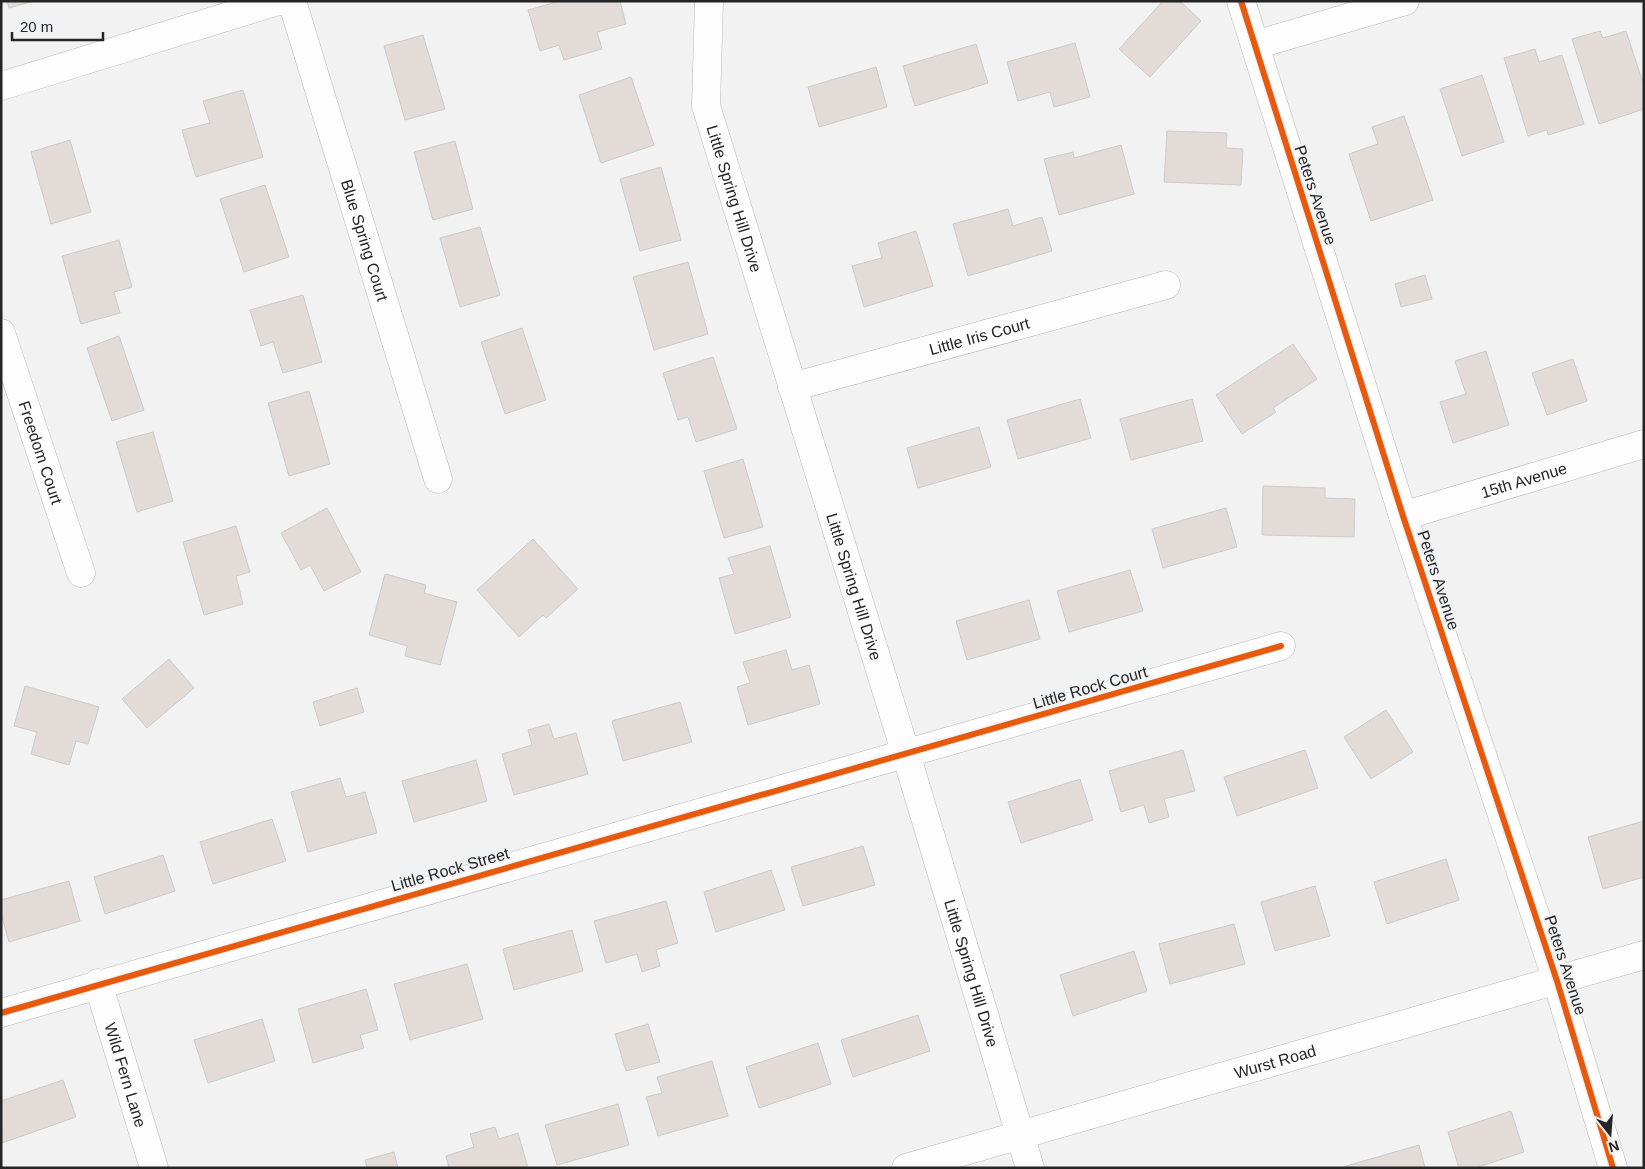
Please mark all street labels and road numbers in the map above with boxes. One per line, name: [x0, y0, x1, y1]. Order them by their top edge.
street label: Little Spring Hill Drive: [703, 123, 765, 275]
street label: Peters Avenue: [1291, 143, 1340, 247]
street label: Blue Spring Court: [338, 177, 391, 304]
street label: Little Iris Court: [927, 315, 1032, 358]
street label: Freedom Court: [15, 399, 66, 507]
street label: 15th Avenue: [1479, 460, 1569, 501]
street label: Little Spring Hill Drive: [823, 511, 885, 662]
street label: Peters Avenue: [1414, 528, 1463, 632]
street label: Little Rock Court: [1031, 663, 1150, 712]
street label: Little Rock Street: [389, 844, 512, 894]
street label: Little Spring Hill Drive: [941, 898, 1001, 1049]
street label: Peters Avenue: [1541, 913, 1590, 1017]
street label: Wild Fern Lane: [101, 1021, 149, 1130]
street label: Wurst Road: [1232, 1042, 1318, 1082]

